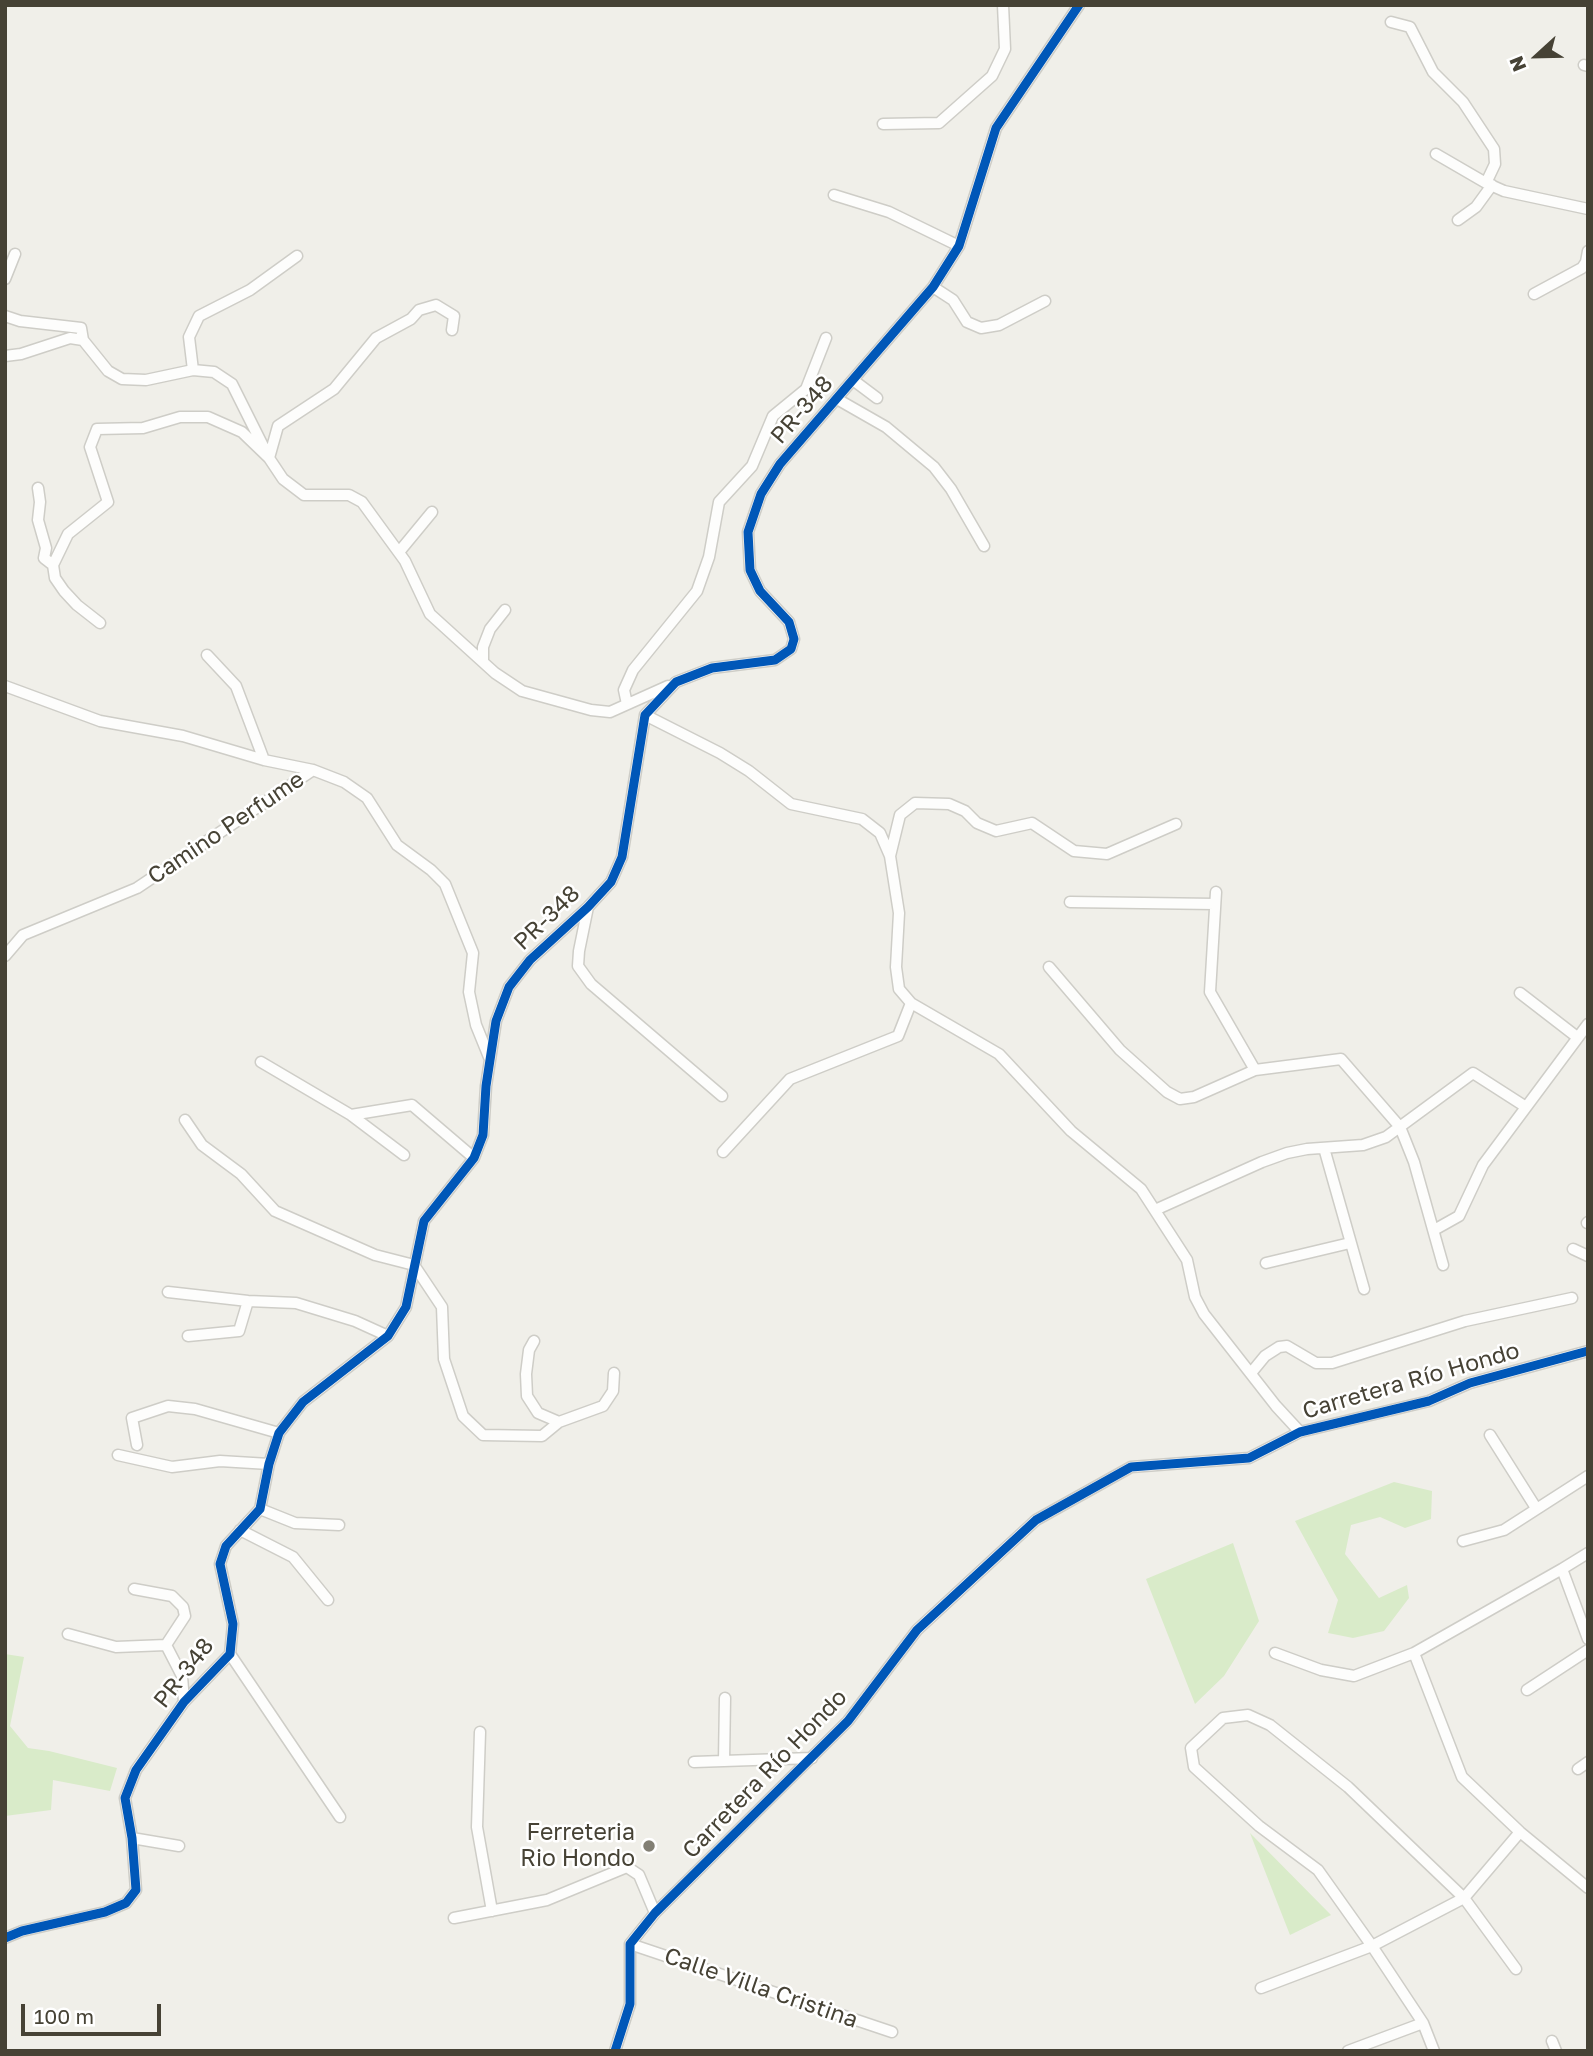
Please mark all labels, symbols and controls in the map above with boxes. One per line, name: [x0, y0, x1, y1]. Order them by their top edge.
north arrow: [1502, 21, 1572, 91]
text: N: [1504, 53, 1530, 75]
street label: PR-348: [765, 370, 839, 450]
street label: Camino Perfume: [143, 766, 309, 890]
street label: PR-348: [508, 880, 586, 956]
street label: Carretera Río Hondo: [1299, 1337, 1523, 1425]
street label: PR-348: [148, 1633, 220, 1713]
street label: Carretera Río Hondo: [677, 1684, 853, 1864]
place label: Ferreteria Rio Hondo: [520, 1819, 635, 1873]
marker: Ferreteria Rio Hondo: [641, 1838, 657, 1854]
street label: Calle Villa Cristina: [661, 1942, 861, 2034]
scale bar: [24, 1990, 164, 2034]
text: 100 m: [34, 2003, 94, 2029]

